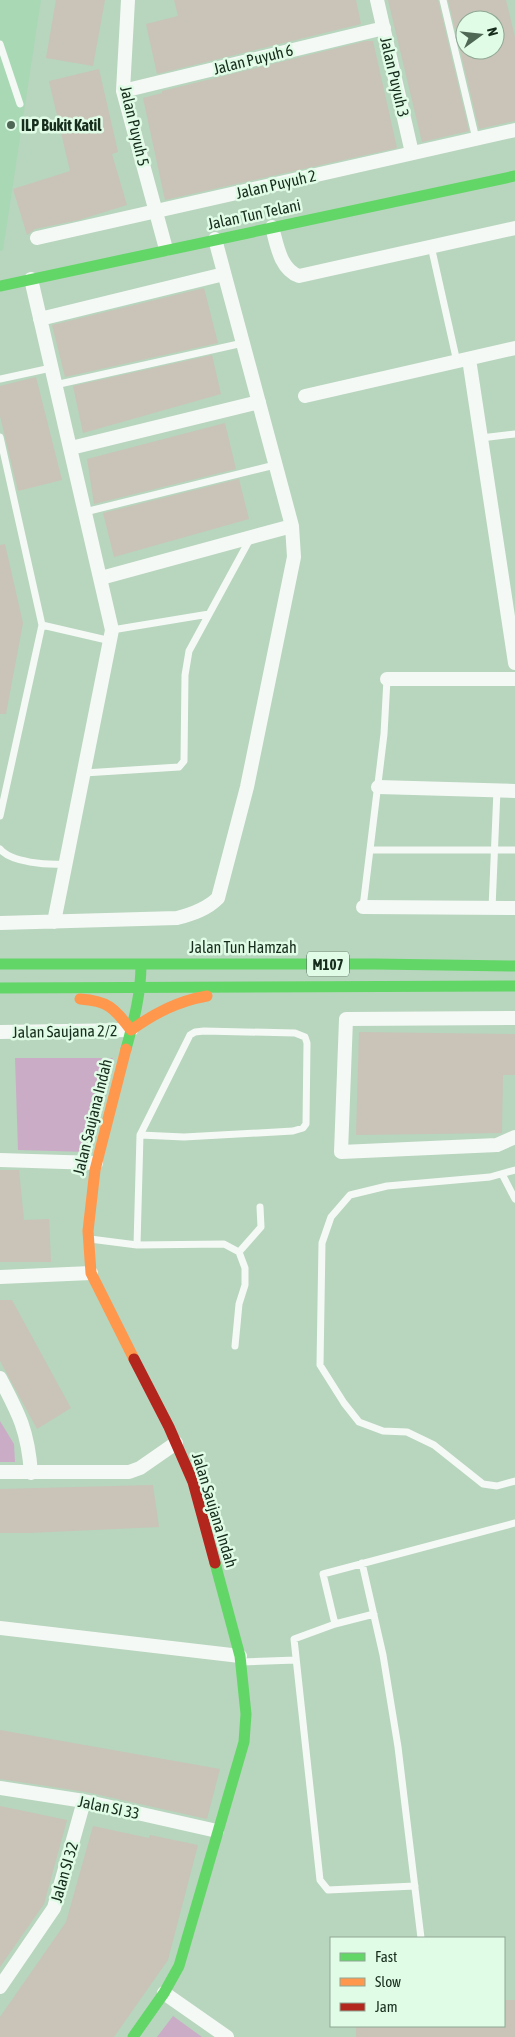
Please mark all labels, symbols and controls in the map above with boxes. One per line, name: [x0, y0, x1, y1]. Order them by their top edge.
north arrow: [455, 10, 505, 60]
text: N: [484, 26, 501, 38]
street label: Jalan Puyuh 3: [376, 35, 413, 119]
street label: Jalan Puyuh 6: [211, 40, 295, 79]
street label: Jalan Puyuh 5: [116, 84, 153, 168]
place label: ILP Bukit Katil: [21, 116, 102, 134]
marker: ILP Bukit Katil: [5, 119, 17, 131]
street label: Jalan Puyuh 2: [234, 166, 318, 203]
street label: Jalan Tun Telani: [206, 195, 302, 233]
street label: Jalan Tun Hamzah: [189, 938, 297, 956]
road number: M107: [307, 952, 349, 976]
street label: Jalan Saujana 2/2: [12, 1021, 118, 1042]
street label: Jalan Saujana Indah: [69, 1057, 116, 1177]
street label: Jalan Saujana Indah: [188, 1450, 241, 1570]
street label: Jalan SI 33: [77, 1792, 141, 1822]
street label: Jalan SI 32: [47, 1840, 81, 1904]
legend: [330, 1937, 505, 2027]
text: Fast: [375, 1948, 397, 1965]
text: Slow: [375, 1973, 401, 1990]
text: Jam: [375, 1998, 398, 2015]

